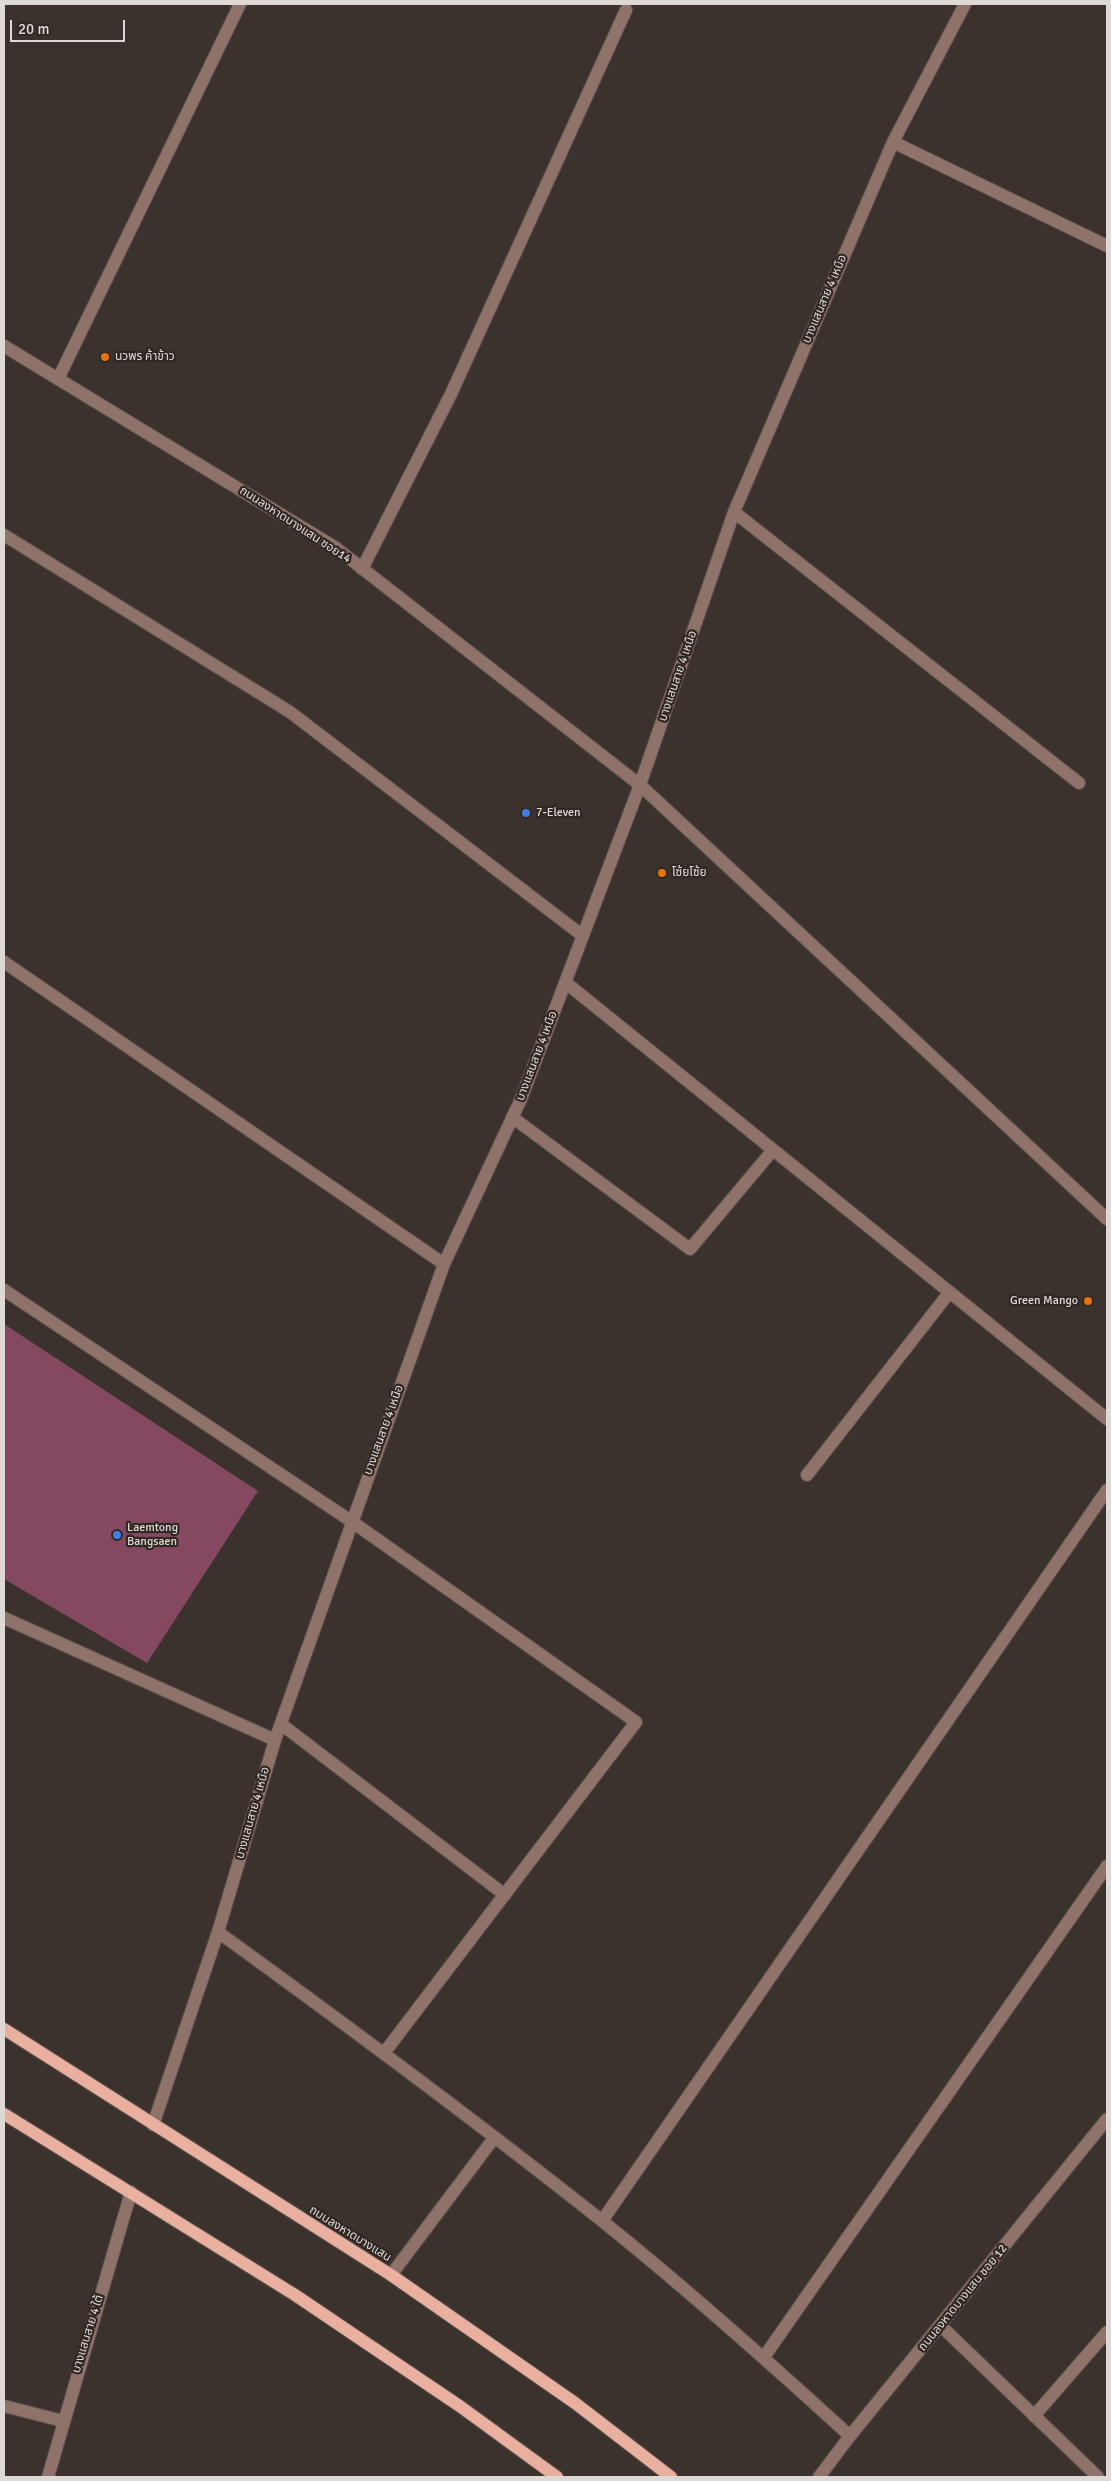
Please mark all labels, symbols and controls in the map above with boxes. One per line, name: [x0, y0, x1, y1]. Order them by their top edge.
scale bar: [12, 10, 128, 42]
text: 20 m: [18, 20, 49, 38]
street label: บางแสนสาย 4 เหนือ: [800, 252, 850, 346]
place label: นวพร ค้าข้าว: [115, 350, 175, 364]
marker: นวพร ค้าข้าว: [99, 351, 111, 363]
street label: ถนนลงหาดบางแสน ซอย14: [236, 483, 354, 567]
street label: บางแสนสาย 4 เหนือ: [656, 629, 700, 723]
place label: 7-Eleven: [536, 806, 581, 820]
marker: 7-Eleven: [520, 807, 532, 819]
place label: โซ้ยโซ้ย: [672, 866, 707, 880]
marker: โซ้ยโซ้ย: [656, 867, 668, 879]
street label: บางแสนสาย 4 เหนือ: [513, 1009, 561, 1103]
place label: Green Mango: [1010, 1294, 1078, 1308]
marker: Green Mango: [1082, 1295, 1094, 1307]
street label: บางแสนสาย 4 เหนือ: [361, 1383, 407, 1477]
place label: Laemtong Bangsaen: [127, 1521, 178, 1549]
marker: Laemtong Bangsaen: [111, 1529, 123, 1541]
street label: บางแสนสาย 4 เหนือ: [233, 1765, 273, 1861]
street label: ถนนลงหาดบางแสน: [306, 2203, 394, 2265]
street label: ถนนลงหาดบางแสน ซอย 12: [916, 2242, 1010, 2354]
street label: บางแสนสาย 4 ใต้: [69, 2293, 107, 2375]

